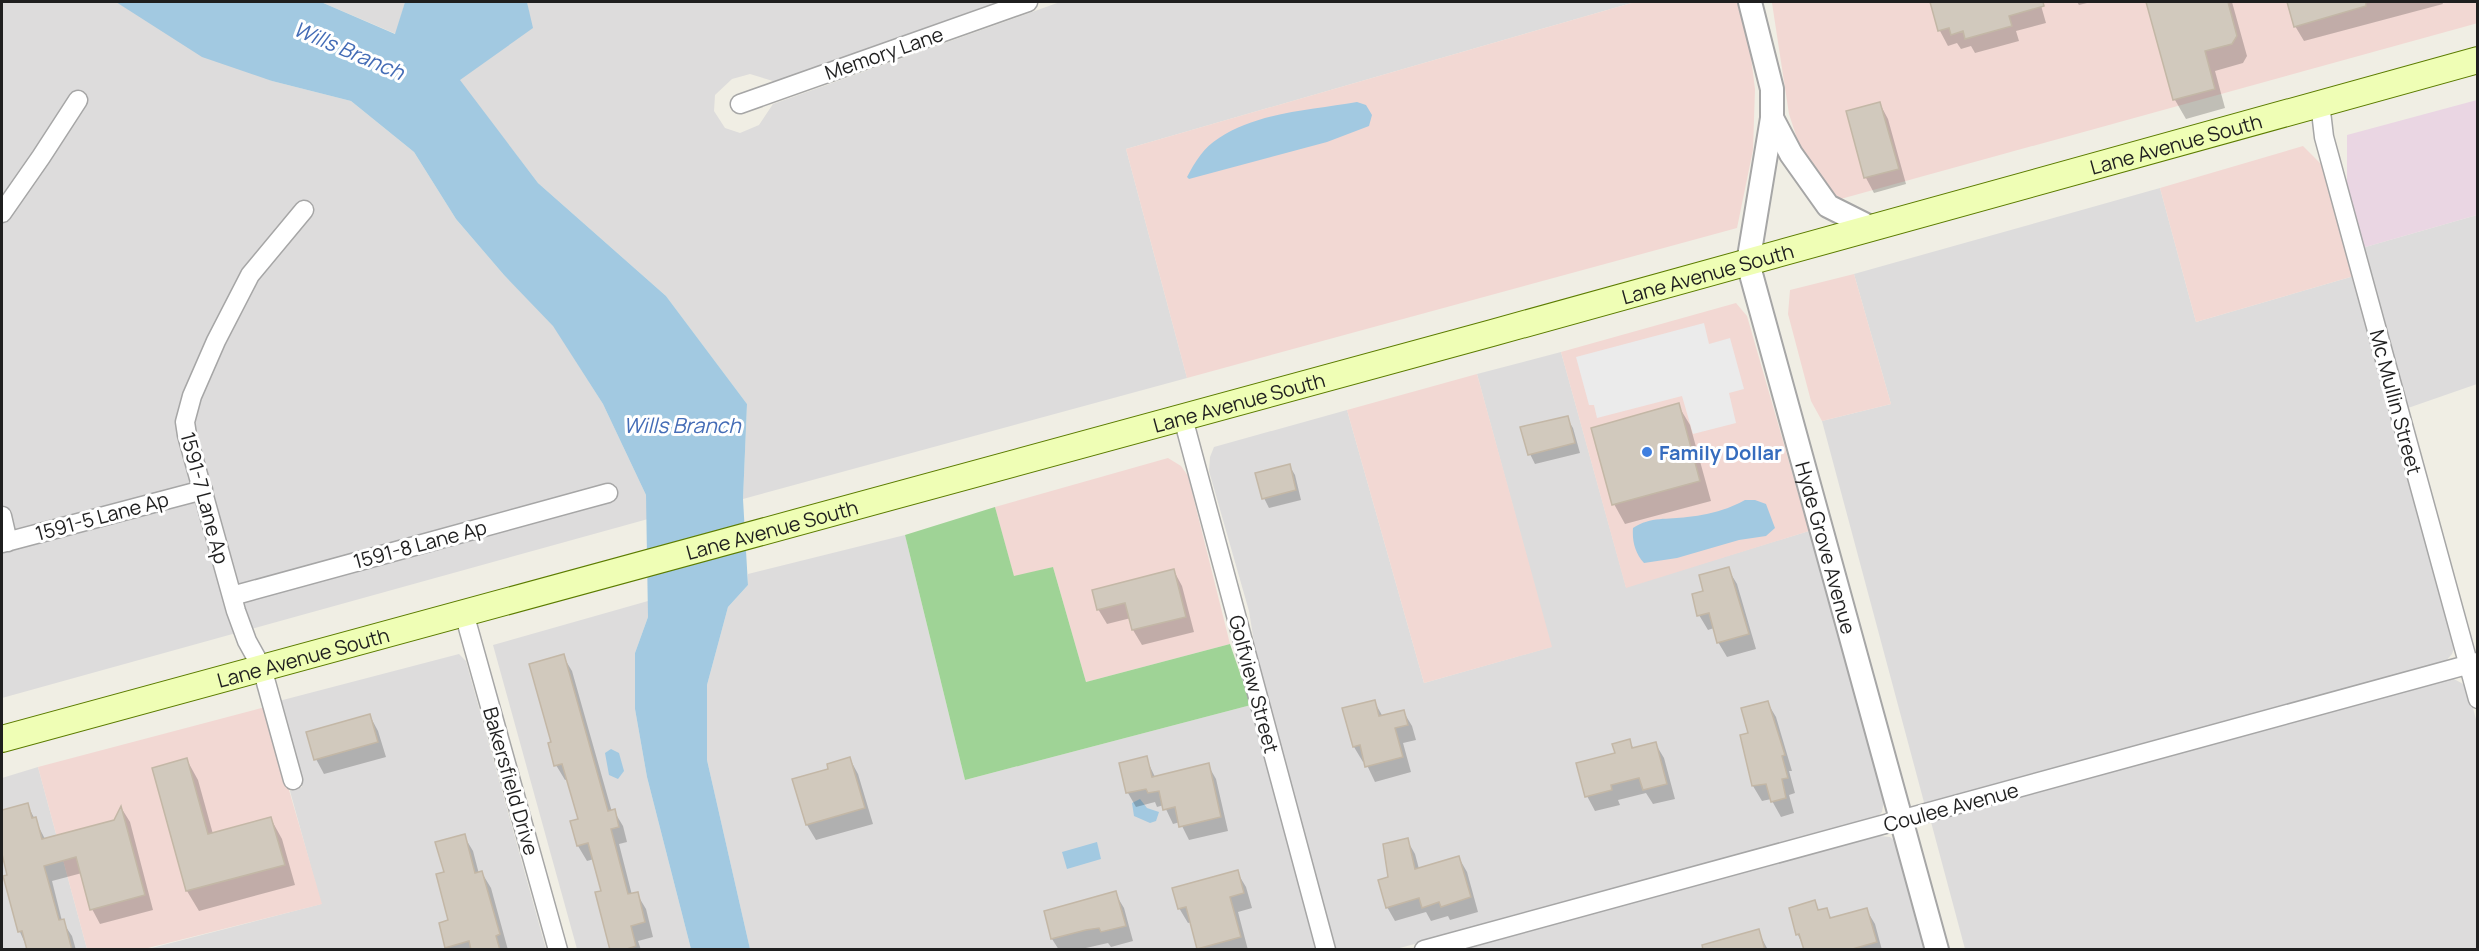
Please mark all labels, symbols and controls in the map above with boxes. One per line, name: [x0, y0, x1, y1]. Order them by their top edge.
water label: Wills Branch: [290, 14, 410, 86]
street label: Memory Lane: [821, 20, 947, 86]
street label: Lane Avenue South: [2087, 107, 2265, 180]
street label: Lane Avenue South: [1618, 237, 1797, 310]
street label: Mc Mullin Street: [2364, 326, 2428, 478]
street label: Lane Avenue South: [1150, 366, 1328, 438]
water label: Wills Branch: [623, 411, 742, 439]
street label: 1591-7 Lane Ap: [174, 429, 236, 567]
place label: Family Dollar: [1659, 439, 1782, 466]
marker: Family Dollar: [1640, 445, 1654, 459]
street label: Hyde Grove Avenue: [1790, 458, 1863, 637]
street label: 1591-5 Lane Ap: [32, 485, 172, 547]
street label: Lane Avenue South: [683, 493, 861, 566]
street label: 1591-8 Lane Ap: [350, 513, 490, 575]
street label: Golfview Street: [1223, 612, 1285, 756]
street label: Lane Avenue South: [214, 621, 392, 693]
street label: Bakersfield Drive: [477, 704, 545, 858]
street label: Coulee Avenue: [1881, 776, 2021, 838]

